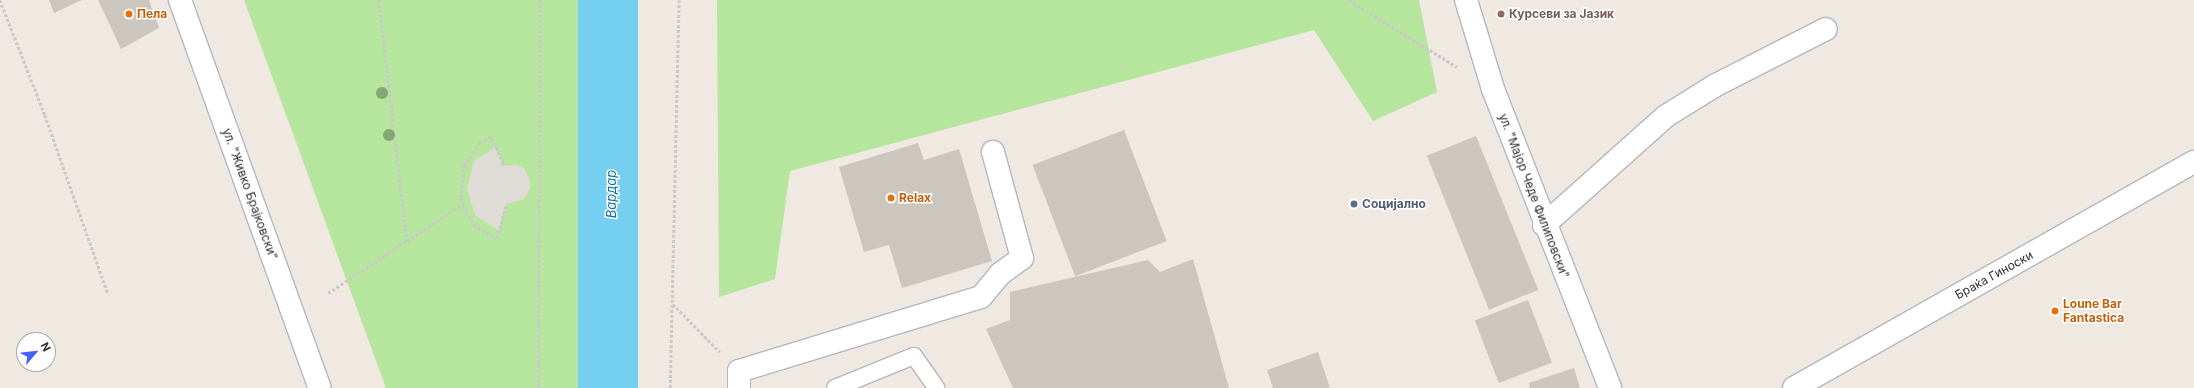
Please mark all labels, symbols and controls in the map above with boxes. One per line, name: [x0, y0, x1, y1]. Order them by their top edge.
place label: Пела: [137, 7, 167, 21]
place label: Курсеви за Јазик: [1509, 7, 1614, 21]
marker: Пела: [124, 9, 134, 19]
marker: Курсеви за Јазик: [1496, 9, 1506, 19]
street label: ул. "Мајор Чеде Филиповски": [1496, 112, 1572, 280]
street label: ул. "Живко Брајковски": [219, 126, 281, 262]
water label: Вардар: [603, 170, 619, 218]
place label: Relax: [899, 191, 931, 205]
marker: Relax: [886, 193, 896, 203]
place label: Социјално: [1362, 197, 1426, 211]
marker: Социјално: [1349, 199, 1359, 209]
street label: Браќа Гиноски: [1953, 248, 2035, 302]
place label: Loune Bar Fantastica: [2063, 297, 2124, 325]
marker: Loune Bar Fantastica: [2050, 306, 2060, 316]
north arrow: [16, 332, 56, 372]
text: N: [38, 340, 54, 354]

